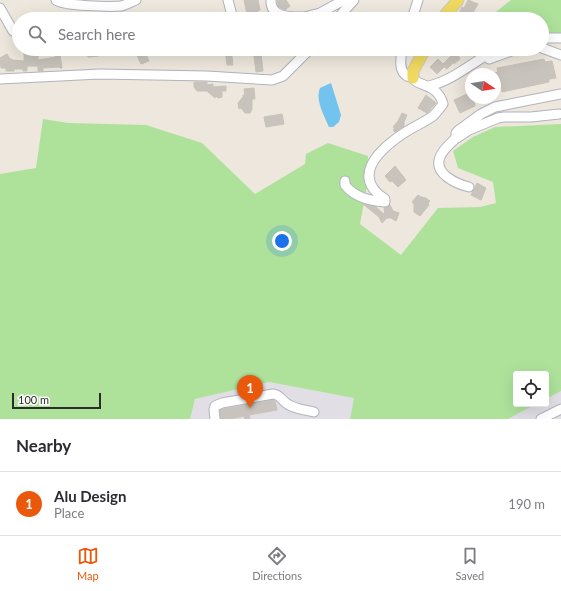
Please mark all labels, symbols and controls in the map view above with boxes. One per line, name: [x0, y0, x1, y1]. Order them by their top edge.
search box: [12, 12, 549, 56]
icon: search: [26, 23, 48, 45]
text: Search here: [58, 25, 135, 43]
north arrow: [465, 68, 501, 104]
your location: [272, 231, 292, 251]
map controls: [513, 371, 549, 407]
button: locate: [513, 371, 549, 407]
pin: 1: [237, 375, 263, 408]
scale bar: [12, 391, 101, 410]
text: 100 m: [18, 393, 49, 406]
text: Nearby: [16, 435, 71, 456]
text: Alu Design: [54, 487, 126, 505]
text: 1: [25, 496, 33, 512]
text: 190 m: [508, 496, 545, 512]
text: Place: [54, 505, 84, 521]
tab: Map: [77, 545, 99, 582]
tab: Directions: [252, 545, 302, 582]
tab: Saved: [455, 545, 484, 582]

